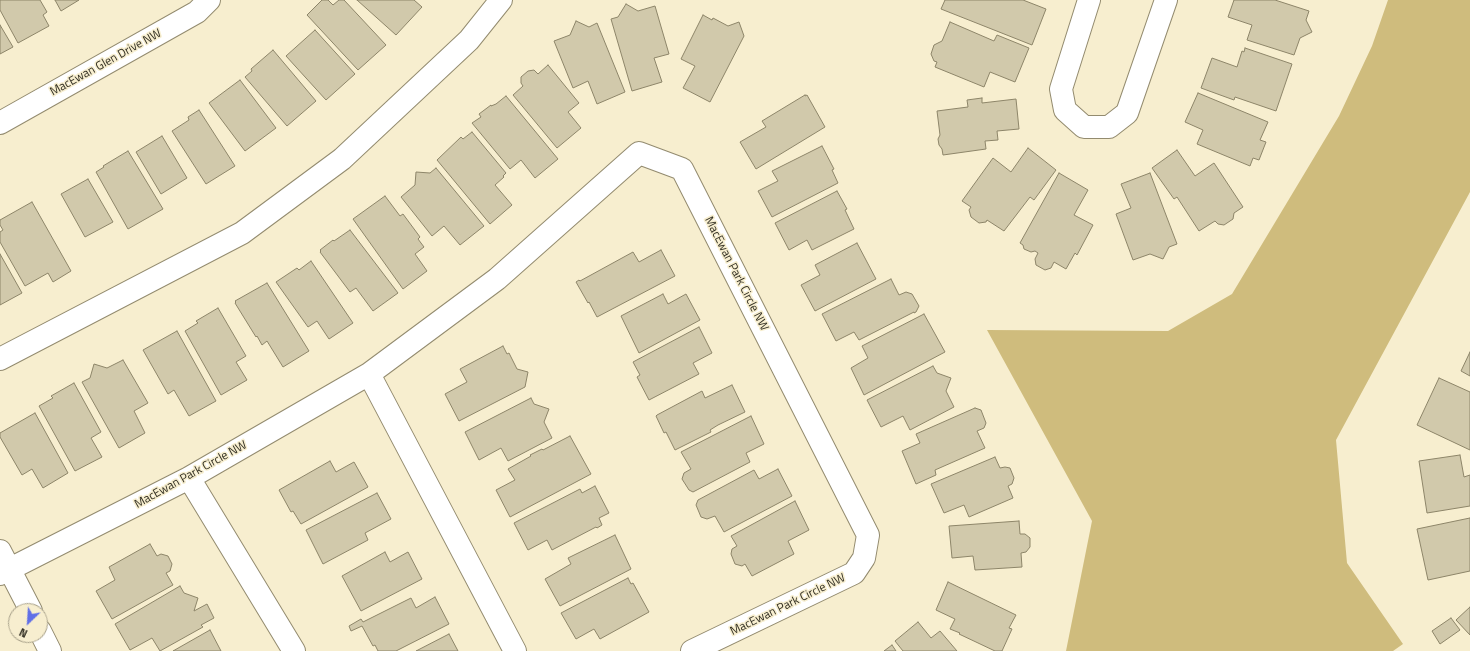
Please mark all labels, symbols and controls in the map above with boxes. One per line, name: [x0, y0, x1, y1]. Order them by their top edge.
street label: MacEwan Glen Drive NW: [48, 26, 164, 100]
street label: MacEwan Park Circle NW: [701, 214, 771, 334]
street label: MacEwan Park Circle NW: [132, 438, 250, 512]
street label: MacEwan Park Circle NW: [728, 571, 848, 639]
north arrow: [8, 603, 48, 643]
text: N: [17, 624, 30, 642]

